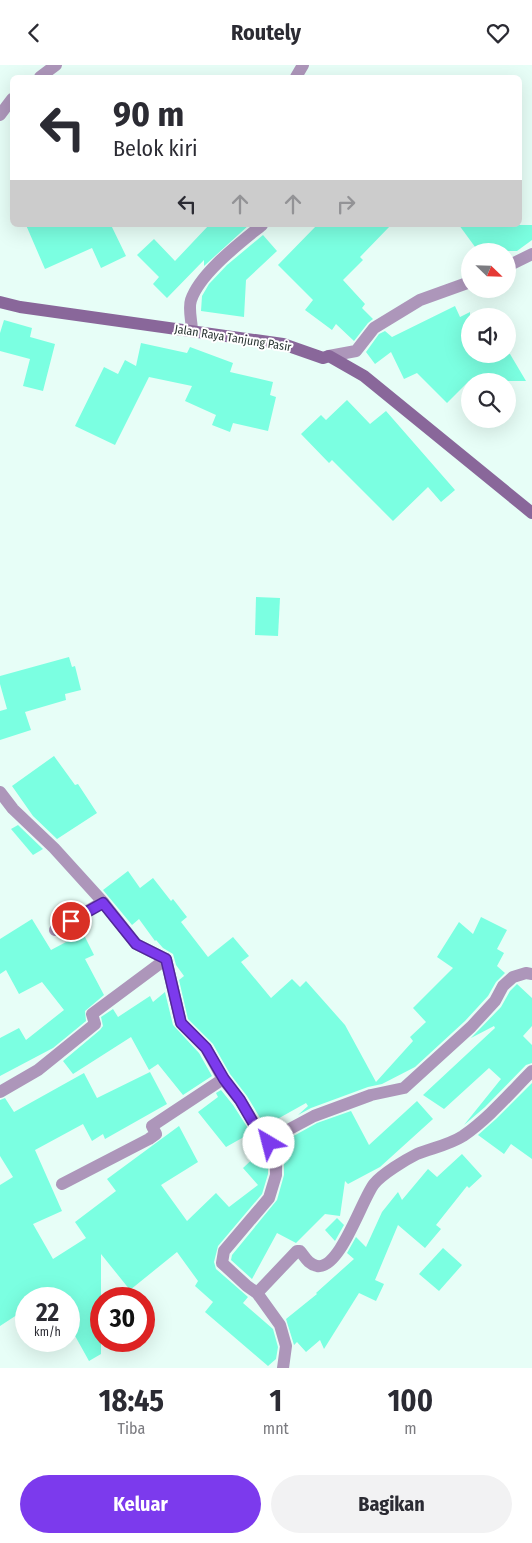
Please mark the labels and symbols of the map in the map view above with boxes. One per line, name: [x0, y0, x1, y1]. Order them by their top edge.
north arrow: [461, 243, 516, 297]
street label: Jalan Raya Tanjung Pasir: [174, 322, 293, 354]
pin: [50, 900, 92, 942]
position arrow: [242, 1116, 294, 1168]
speed limit sign: 30: [90, 1287, 155, 1352]

